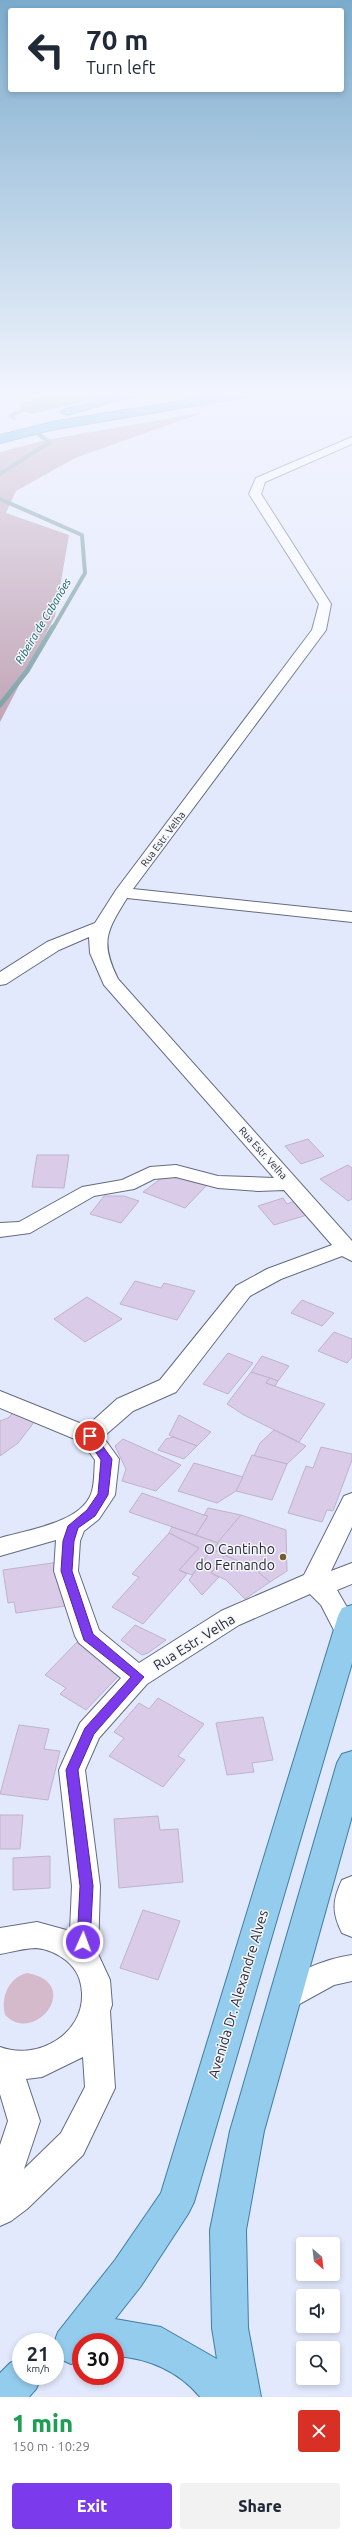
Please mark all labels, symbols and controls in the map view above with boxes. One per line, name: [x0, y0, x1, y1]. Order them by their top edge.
icon: left: [20, 24, 72, 76]
text: 70 m: [86, 24, 148, 55]
text: Turn left: [86, 57, 156, 77]
water label: Ribeira de Cabanões: [13, 576, 73, 666]
street label: Rua Estr. Velha: [139, 809, 187, 869]
street label: Rua Estr. Velha: [237, 1125, 289, 1181]
pin: [73, 1419, 107, 1453]
icon: arrive: [79, 1425, 101, 1447]
place label: O Cantinho do Fernando: [195, 1541, 275, 1573]
marker: O Cantinho do Fernando: [278, 1552, 288, 1562]
street label: Rua Estr. Velha: [150, 1611, 238, 1673]
street label: Avenida Dr. Alexandre Alves: [205, 1908, 271, 2080]
position arrow: [62, 1921, 104, 1963]
north arrow: [296, 2237, 340, 2281]
map controls: [296, 2237, 340, 2385]
button: sound: [296, 2289, 340, 2333]
speed limit sign: 30: [72, 2333, 124, 2385]
button: search: [296, 2341, 340, 2385]
text: 21: [27, 2342, 49, 2365]
text: km/h: [26, 2363, 50, 2374]
text: 1 min: [12, 2410, 73, 2437]
button: close: [298, 2410, 340, 2452]
text: 150 m · 10:29: [12, 2439, 90, 2453]
button: Exit: [12, 2483, 172, 2529]
button: Share: [180, 2483, 340, 2529]

